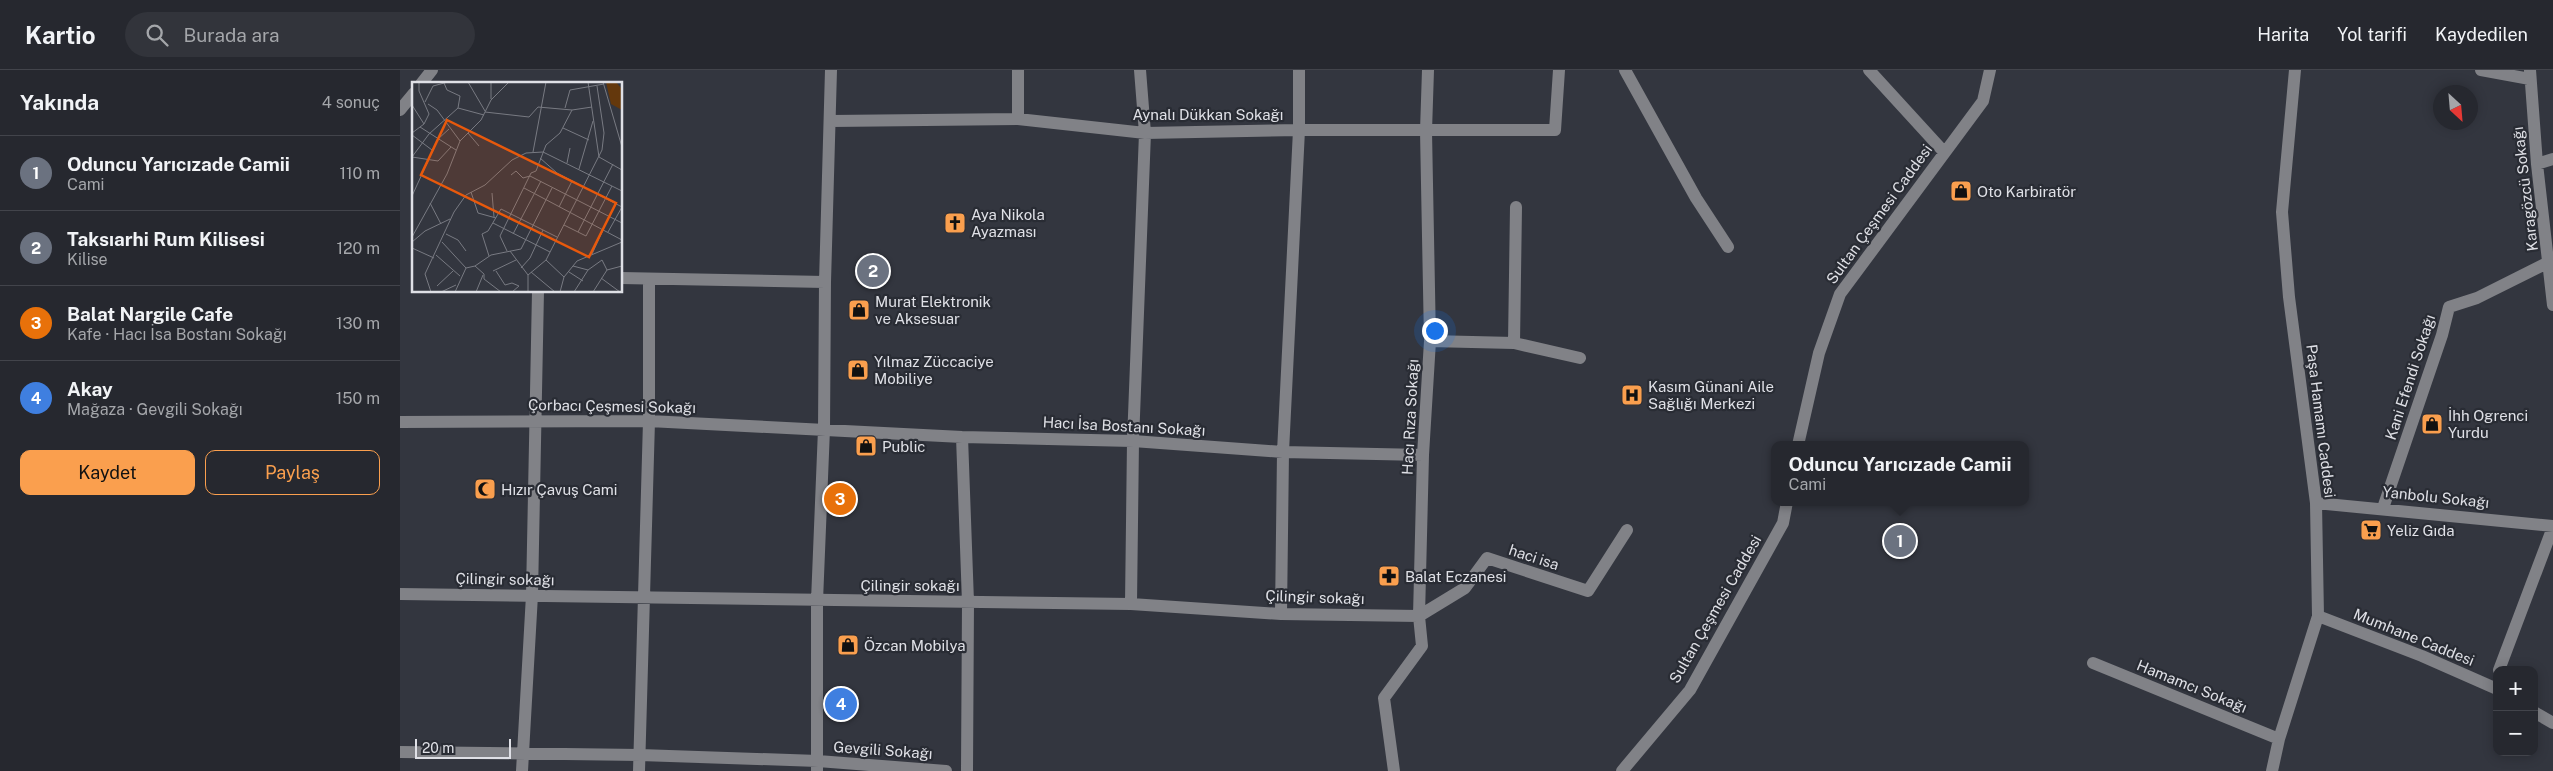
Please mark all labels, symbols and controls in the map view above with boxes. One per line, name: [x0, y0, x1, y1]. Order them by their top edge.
search box: [125, 12, 475, 57]
text: Kartio: [25, 21, 95, 49]
icon: search: [143, 21, 171, 49]
text: Burada ara: [183, 24, 280, 46]
text: Harita: [2257, 24, 2309, 45]
text: Yol tarifi: [2337, 24, 2407, 45]
text: Kaydedilen: [2435, 24, 2528, 45]
inset map: [412, 82, 622, 292]
north arrow: [2433, 85, 2478, 130]
text: Yakında: [20, 90, 99, 115]
text: 4 sonuç: [322, 93, 380, 112]
street label: Aynalı Dükkan Sokağı: [1133, 106, 1283, 123]
street label: Karagözcü Sokağı: [2509, 126, 2541, 252]
street label: Sultan Çeşmesi Caddesi: [1823, 141, 1935, 287]
text: Oduncu Yarıcızade Camii: [67, 153, 290, 175]
text: 1: [33, 164, 39, 183]
text: 110 m: [339, 164, 380, 183]
text: Cami: [67, 175, 104, 194]
shop icon: Oto Karbiratör: [1949, 179, 1973, 203]
place label: Oto Karbiratör: [1977, 183, 2076, 200]
place label: Aya Nikola Ayazması: [971, 206, 1045, 240]
church icon: Aya Nikola Ayazması: [943, 211, 967, 235]
text: Taksıarhi Rum Kilisesi: [67, 228, 265, 250]
text: 2: [31, 239, 41, 258]
text: 120 m: [336, 239, 380, 258]
text: Kilise: [67, 250, 108, 269]
pin: 2: [857, 252, 889, 290]
place label: Murat Elektronik ve Aksesuar: [875, 293, 991, 327]
shop icon: Murat Elektronik ve Aksesuar: [847, 298, 871, 322]
text: Balat Nargile Cafe: [67, 303, 233, 325]
street label: Kani Efendi Sokağı: [2382, 312, 2438, 442]
text: 3: [31, 314, 41, 333]
text: 130 m: [336, 314, 380, 333]
your location: [1422, 318, 1448, 344]
text: Kafe · Hacı İsa Bostanı Sokağı: [67, 325, 287, 344]
street label: Paşa Hamamı Caddesi: [2303, 343, 2339, 499]
place label: Yılmaz Züccaciye Mobiliye: [874, 353, 994, 387]
shop icon: Yılmaz Züccaciye Mobiliye: [846, 358, 870, 382]
street label: Hacı Rıza Sokağı: [1398, 359, 1422, 475]
text: Akay: [67, 378, 113, 400]
place label: Kasım Günani Aile Sağlığı Merkezi: [1648, 378, 1774, 412]
hospital icon: Kasım Günani Aile Sağlığı Merkezi: [1620, 383, 1644, 407]
text: 4: [31, 389, 41, 408]
text: 150 m: [336, 389, 380, 408]
street label: Çorbacı Çeşmesi Sokağı: [528, 396, 696, 416]
text: Mağaza · Gevgili Sokağı: [67, 400, 243, 419]
place label: İhh Ogrenci Yurdu: [2448, 406, 2528, 441]
street label: Hacı İsa Bostanı Sokağı: [1042, 412, 1206, 439]
shop icon: İhh Ogrenci Yurdu: [2420, 412, 2444, 436]
shop icon: Public: [854, 434, 878, 458]
place label: Public: [882, 438, 926, 455]
popup: [1771, 441, 2029, 506]
button: Kaydet: [20, 450, 195, 495]
button: Paylaş: [205, 450, 380, 495]
text: Oduncu Yarıcızade Camii: [1789, 453, 2011, 475]
text: Cami: [1789, 475, 1826, 494]
mosque icon: Hızır Çavuş Cami: [473, 477, 497, 501]
pin: 3: [824, 480, 856, 518]
place label: Hızır Çavuş Cami: [501, 481, 617, 498]
street label: Yanbolu Sokağı: [2382, 483, 2490, 511]
supermarket icon: Yeliz Gıda: [2359, 518, 2383, 542]
pin: 1: [1884, 522, 1916, 560]
place label: Yeliz Gıda: [2387, 522, 2454, 539]
street label: Sultan Çeşmesi Caddesi: [1666, 532, 1764, 686]
street label: haci isa: [1507, 541, 1561, 573]
pharmacy icon: Balat Eczanesi: [1377, 564, 1401, 588]
place label: Balat Eczanesi: [1405, 568, 1506, 585]
street label: Çilingir sokağı: [455, 570, 555, 588]
street label: Çilingir sokağı: [860, 577, 960, 594]
street label: Çilingir sokağı: [1265, 587, 1365, 607]
street label: Mumhane Caddesi: [2351, 605, 2477, 669]
shop icon: Özcan Mobilya: [836, 633, 860, 657]
place label: Özcan Mobilya: [864, 636, 966, 654]
street label: Hamamcı Sokağı: [2134, 656, 2250, 716]
map controls: [2493, 666, 2538, 756]
button: +: [2493, 666, 2538, 711]
pin: 4: [825, 685, 857, 723]
button: −: [2493, 711, 2538, 756]
scale bar: [415, 736, 511, 759]
street label: Gevgili Sokağı: [833, 738, 933, 762]
text: 20 m: [422, 740, 454, 756]

